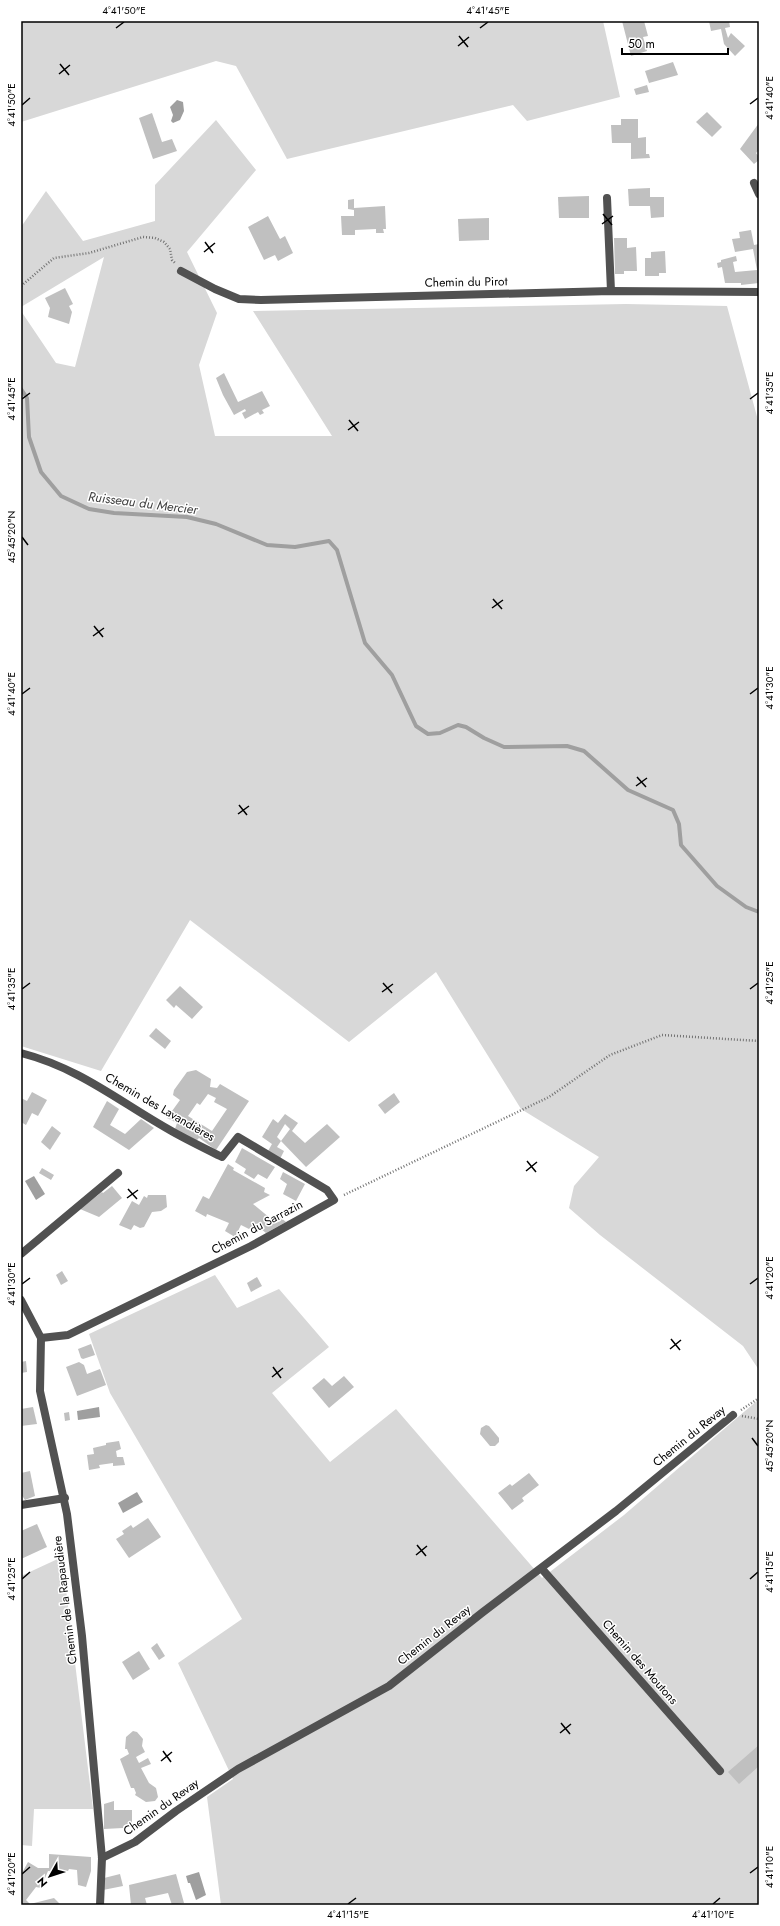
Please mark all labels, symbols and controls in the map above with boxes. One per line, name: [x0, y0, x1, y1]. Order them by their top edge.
text: 4°41'50"E: [102, 3, 146, 18]
text: 4°41'45"E: [466, 3, 510, 18]
scale bar: [622, 30, 728, 56]
text: 50 m: [628, 35, 655, 53]
text: 4°41'40"E: [762, 76, 777, 120]
text: 4°41'50"E: [4, 83, 19, 127]
street label: Chemin du Pirot: [424, 272, 508, 292]
text: 4°41'35"E: [762, 371, 777, 415]
text: 4°41'45"E: [4, 377, 19, 421]
water label: Ruisseau du Mercier: [87, 487, 199, 519]
text: 45°45'20"N: [4, 511, 19, 563]
text: 4°41'30"E: [762, 666, 777, 710]
text: 4°41'40"E: [4, 672, 19, 716]
text: 4°41'25"E: [762, 961, 777, 1005]
text: 4°41'35"E: [4, 967, 19, 1011]
street label: Chemin des Lavandières: [102, 1068, 218, 1146]
street label: Chemin du Sarrazin: [208, 1195, 306, 1259]
text: 4°41'20"E: [762, 1256, 777, 1300]
text: 4°41'30"E: [4, 1262, 19, 1306]
street label: Chemin du Revay: [649, 1401, 730, 1471]
text: 45°45'20"N: [762, 1420, 777, 1472]
street label: Chemin de la Rapaudière: [48, 1535, 82, 1665]
text: 4°41'15"E: [762, 1551, 777, 1593]
text: 4°41'25"E: [4, 1557, 19, 1601]
street label: Chemin du Revay: [393, 1600, 475, 1669]
street label: Chemin des Moutons: [598, 1615, 682, 1709]
street label: Chemin du Revay: [119, 1774, 203, 1840]
text: 4°41'10"E: [762, 1846, 777, 1888]
text: 4°41'20"E: [4, 1852, 19, 1896]
north arrow: [30, 1856, 70, 1896]
text: N: [33, 1874, 51, 1891]
text: 4°41'15"E: [327, 1907, 369, 1922]
text: 4°41'10"E: [692, 1907, 734, 1922]

